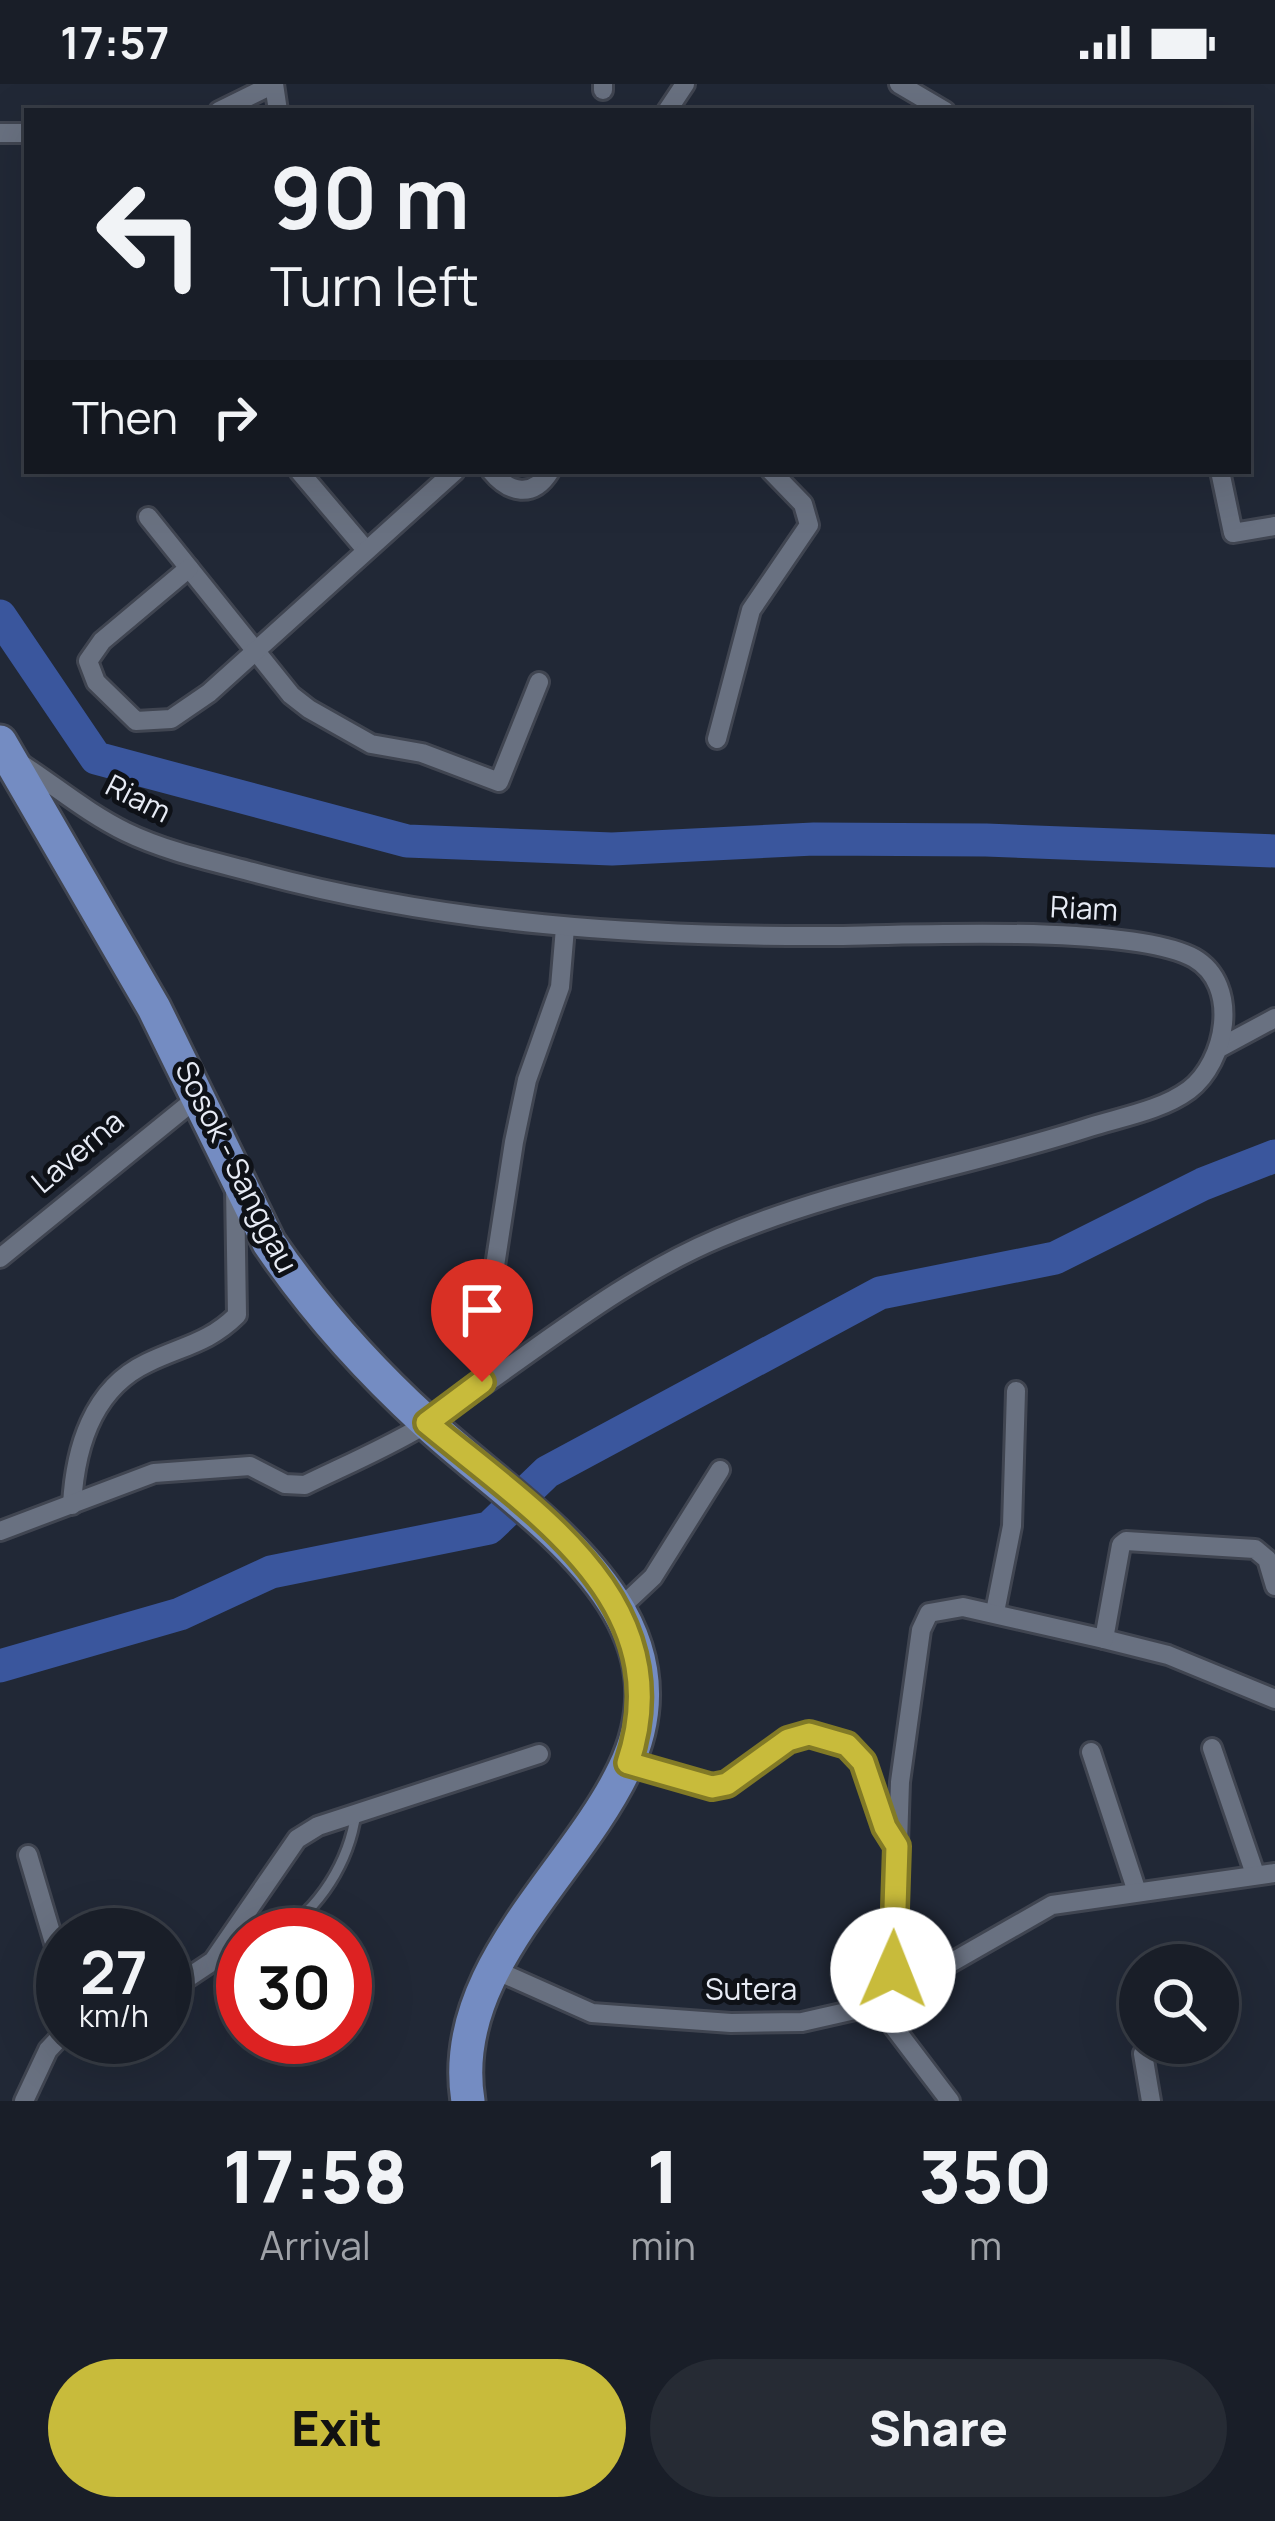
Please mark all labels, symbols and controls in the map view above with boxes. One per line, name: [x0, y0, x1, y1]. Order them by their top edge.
text: 17:57: [60, 11, 170, 73]
text: 90 m: [270, 139, 470, 254]
icon: left: [72, 156, 228, 312]
text: Turn left: [270, 248, 479, 322]
icon: right: [202, 384, 268, 450]
text: Then: [72, 386, 178, 448]
street label: Riam: [99, 764, 178, 831]
street label: Riam: [1049, 885, 1119, 930]
street label: Sosok - Sanggau: [166, 1054, 308, 1279]
street label: Laverna: [22, 1100, 132, 1202]
pin: [431, 1259, 533, 1382]
icon: arrive: [449, 1277, 515, 1343]
position arrow: [830, 1907, 956, 2033]
speed limit sign: 30: [216, 1908, 372, 2064]
text: 27: [80, 1930, 148, 2012]
map controls: [1119, 1944, 1239, 2064]
button: search: [1119, 1944, 1239, 2064]
street label: Sutera: [705, 1968, 797, 2009]
text: km/h: [79, 1995, 149, 2036]
text: 17:58: [223, 2126, 408, 2225]
text: 1: [647, 2126, 680, 2225]
text: 350: [919, 2126, 1052, 2225]
text: Arrival: [260, 2218, 371, 2272]
text: min: [630, 2218, 696, 2272]
text: m: [969, 2218, 1002, 2272]
button: Exit: [48, 2359, 626, 2497]
button: Share: [650, 2359, 1227, 2497]

